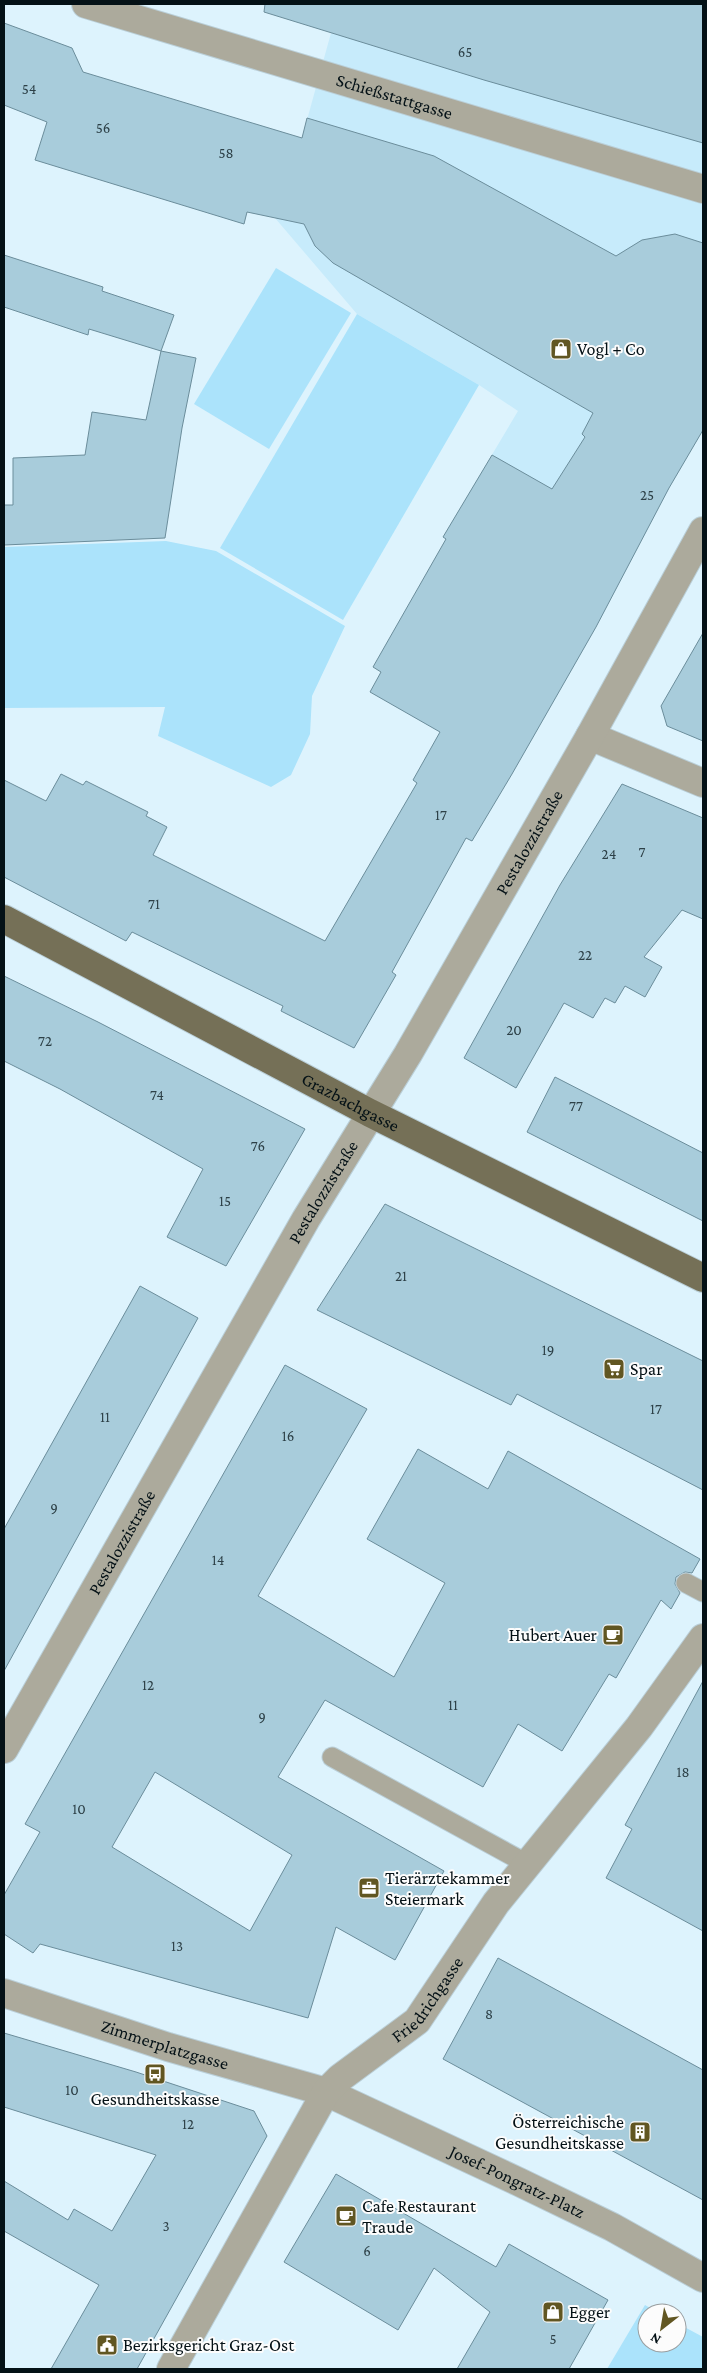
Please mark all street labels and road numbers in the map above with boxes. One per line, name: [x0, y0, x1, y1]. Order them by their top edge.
street label: Schießstattgasse: [334, 70, 455, 123]
street label: Pestalozzistraße: [491, 786, 567, 898]
street label: Grazbachgasse: [298, 1069, 403, 1136]
street label: Pestalozzistraße: [284, 1137, 362, 1247]
street label: Pestalozzistraße: [84, 1486, 160, 1598]
street label: Friedrichgasse: [388, 1953, 467, 2046]
street label: Zimmerplatzgasse: [98, 2016, 231, 2074]
street label: Josef-Pongratz-Platz: [445, 2140, 588, 2222]

